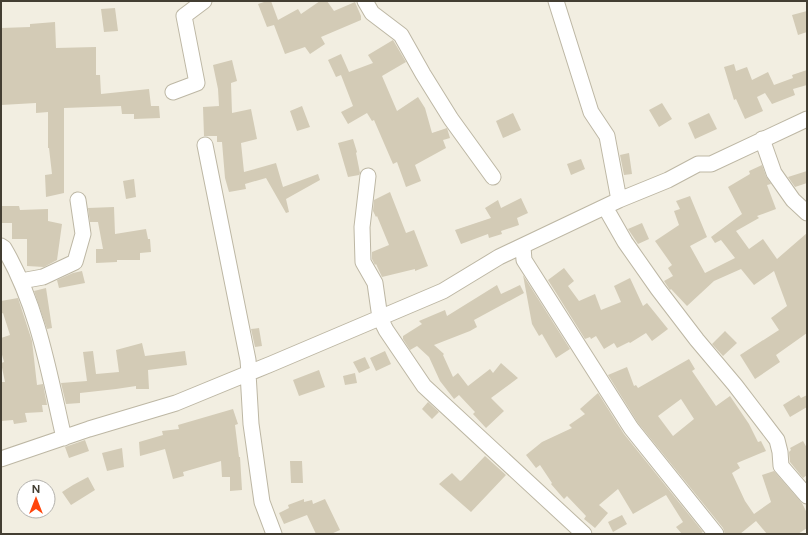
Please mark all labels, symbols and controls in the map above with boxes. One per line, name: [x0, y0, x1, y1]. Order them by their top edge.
north arrow: [16, 479, 56, 519]
text: N: [32, 483, 40, 496]

